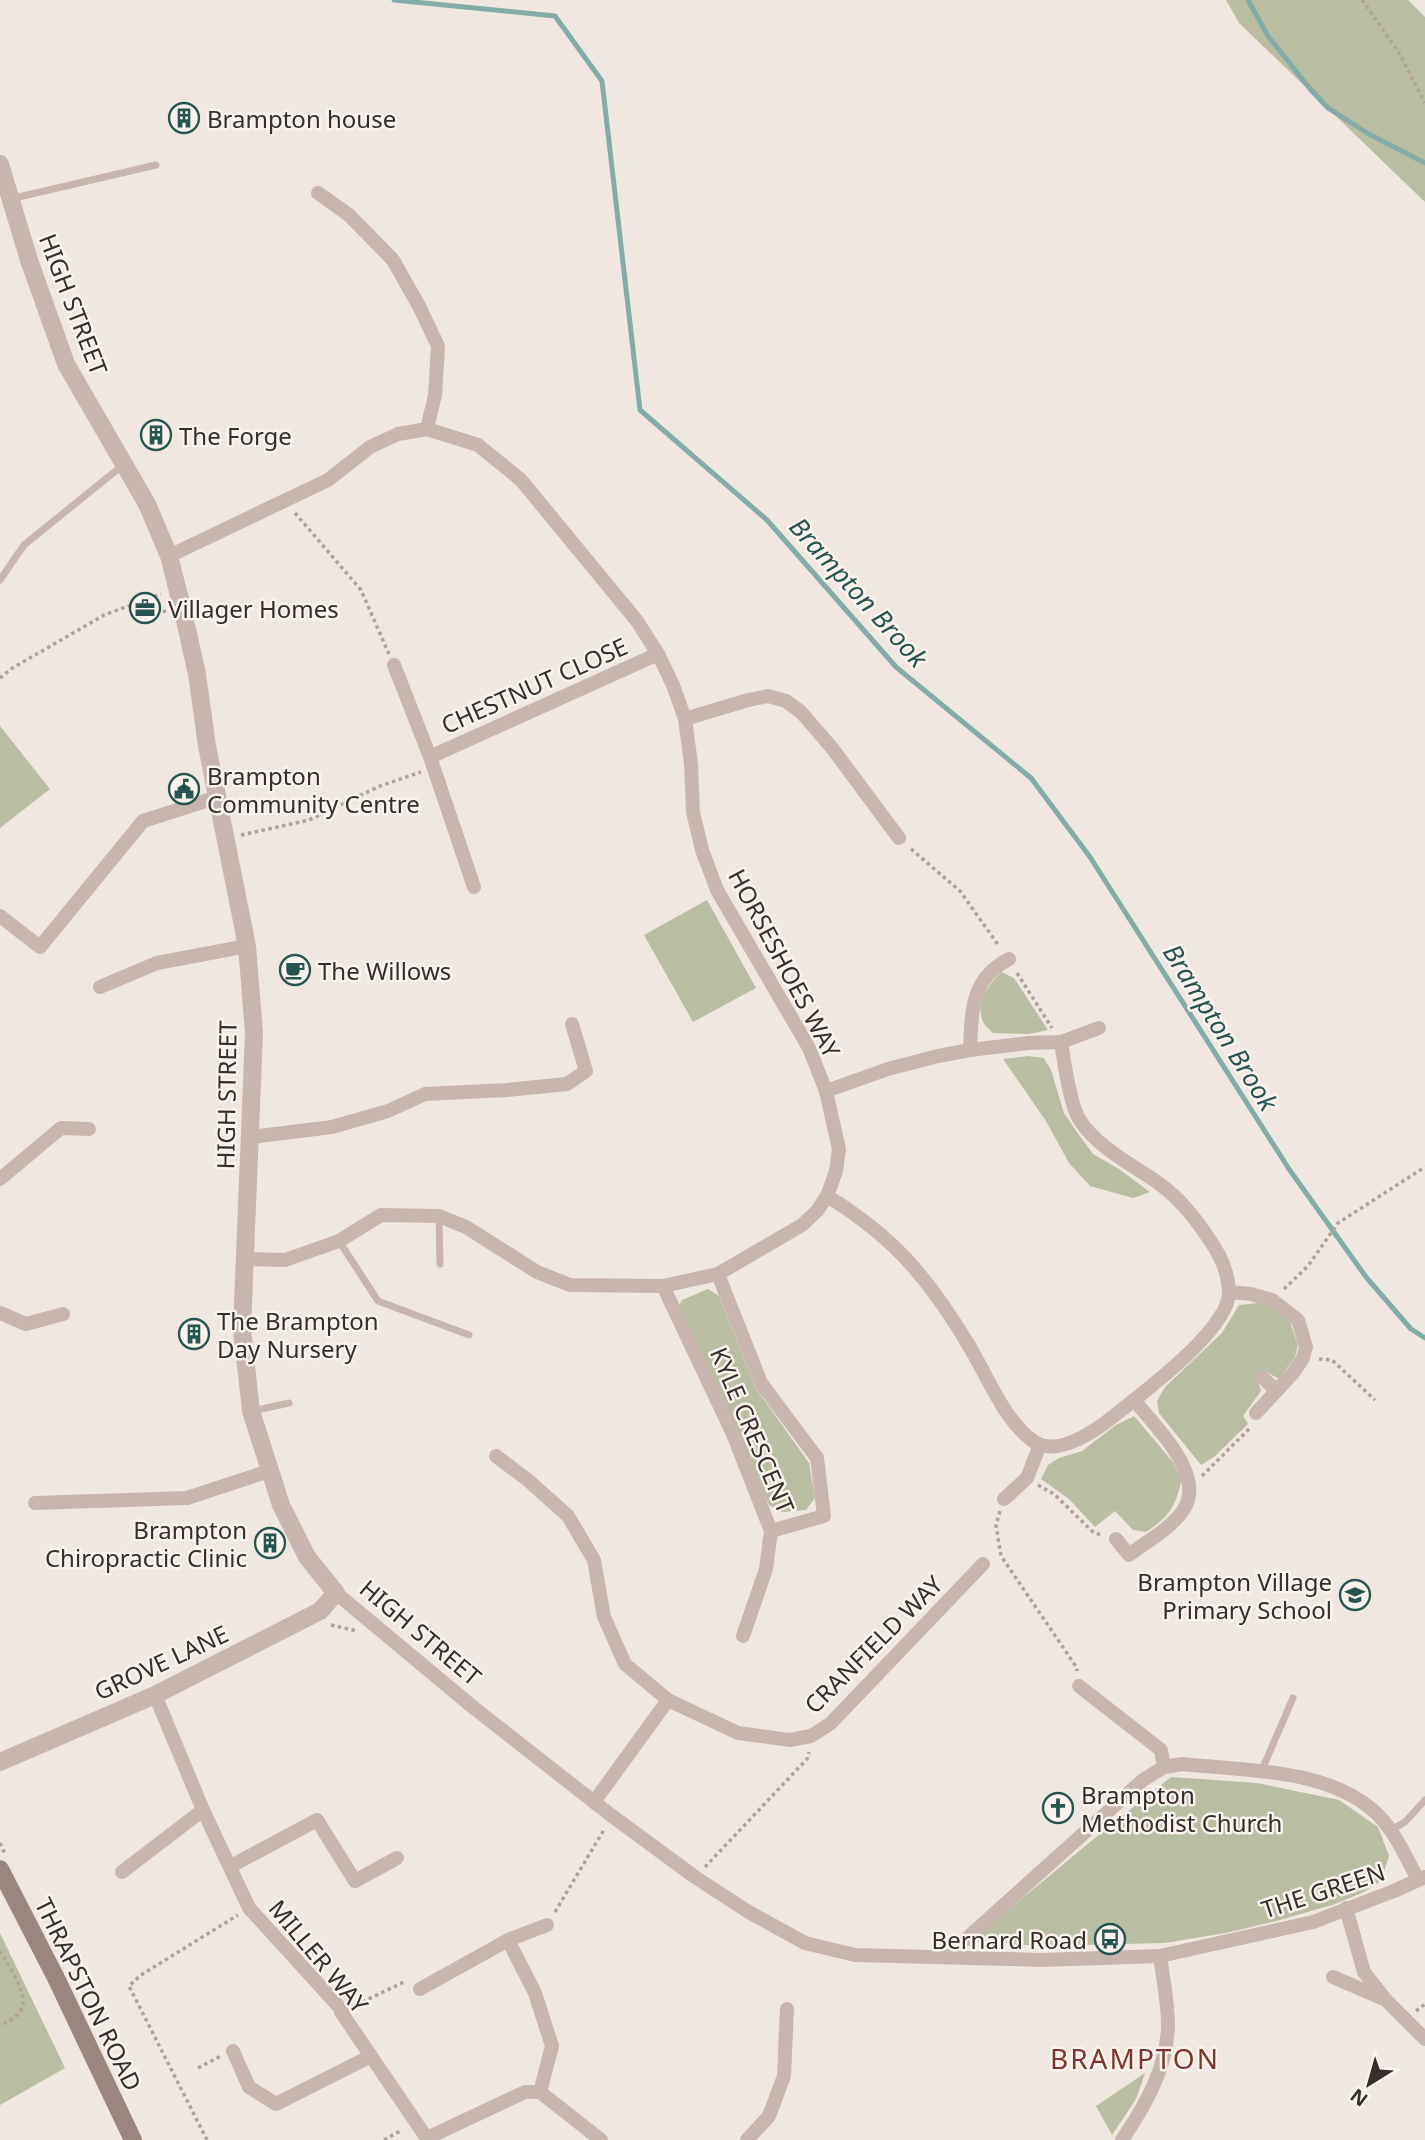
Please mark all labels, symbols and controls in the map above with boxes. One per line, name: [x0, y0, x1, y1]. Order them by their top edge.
building icon: Brampton house: [167, 101, 201, 135]
place label: Brampton house: [207, 102, 396, 135]
street label: HIGH STREET: [32, 229, 116, 380]
building icon: The Forge: [139, 418, 173, 452]
place label: The Forge: [179, 419, 292, 452]
water label: Brampton Brook: [782, 509, 937, 676]
office icon: Villager Homes: [128, 591, 162, 625]
place label: Villager Homes: [168, 592, 339, 625]
street label: CHESTNUT CLOSE: [436, 629, 632, 741]
place label: Brampton Community Centre: [207, 759, 420, 820]
public building icon: Brampton Community Centre: [167, 772, 201, 806]
street label: HORSESHOES WAY: [721, 863, 849, 1064]
water label: Brampton Brook: [1155, 937, 1287, 1118]
cafe icon: The Willows: [278, 953, 312, 987]
place label: The Willows: [318, 954, 451, 987]
street label: HIGH STREET: [208, 1020, 244, 1170]
place label: The Brampton Day Nursery: [217, 1304, 379, 1365]
building icon: The Brampton Day Nursery: [177, 1317, 211, 1351]
street label: KYLE CRESCENT: [703, 1342, 803, 1519]
place label: Brampton Chiropractic Clinic: [45, 1513, 247, 1574]
building icon: Brampton Chiropractic Clinic: [253, 1526, 287, 1560]
place label: Brampton Village Primary School: [1137, 1565, 1332, 1626]
street label: CRANFIELD WAY: [797, 1567, 950, 1720]
street label: HIGH STREET: [353, 1572, 489, 1693]
school or university icon: Brampton Village Primary School: [1338, 1578, 1372, 1612]
street label: GROVE LANE: [89, 1617, 233, 1707]
place label: Brampton Methodist Church: [1081, 1778, 1282, 1839]
church icon: Brampton Methodist Church: [1041, 1791, 1075, 1825]
street label: THE GREEN: [1257, 1855, 1389, 1925]
street label: THRAPSTON ROAD: [28, 1892, 150, 2096]
street label: MILLER WAY: [262, 1892, 376, 2020]
bus stop icon: Bernard Road: [1093, 1922, 1127, 1956]
place label: Bernard Road: [932, 1923, 1087, 1956]
district label: BRAMPTON: [1050, 2039, 1220, 2077]
north arrow: [1334, 2049, 1404, 2119]
text: N: [1345, 2083, 1373, 2113]

